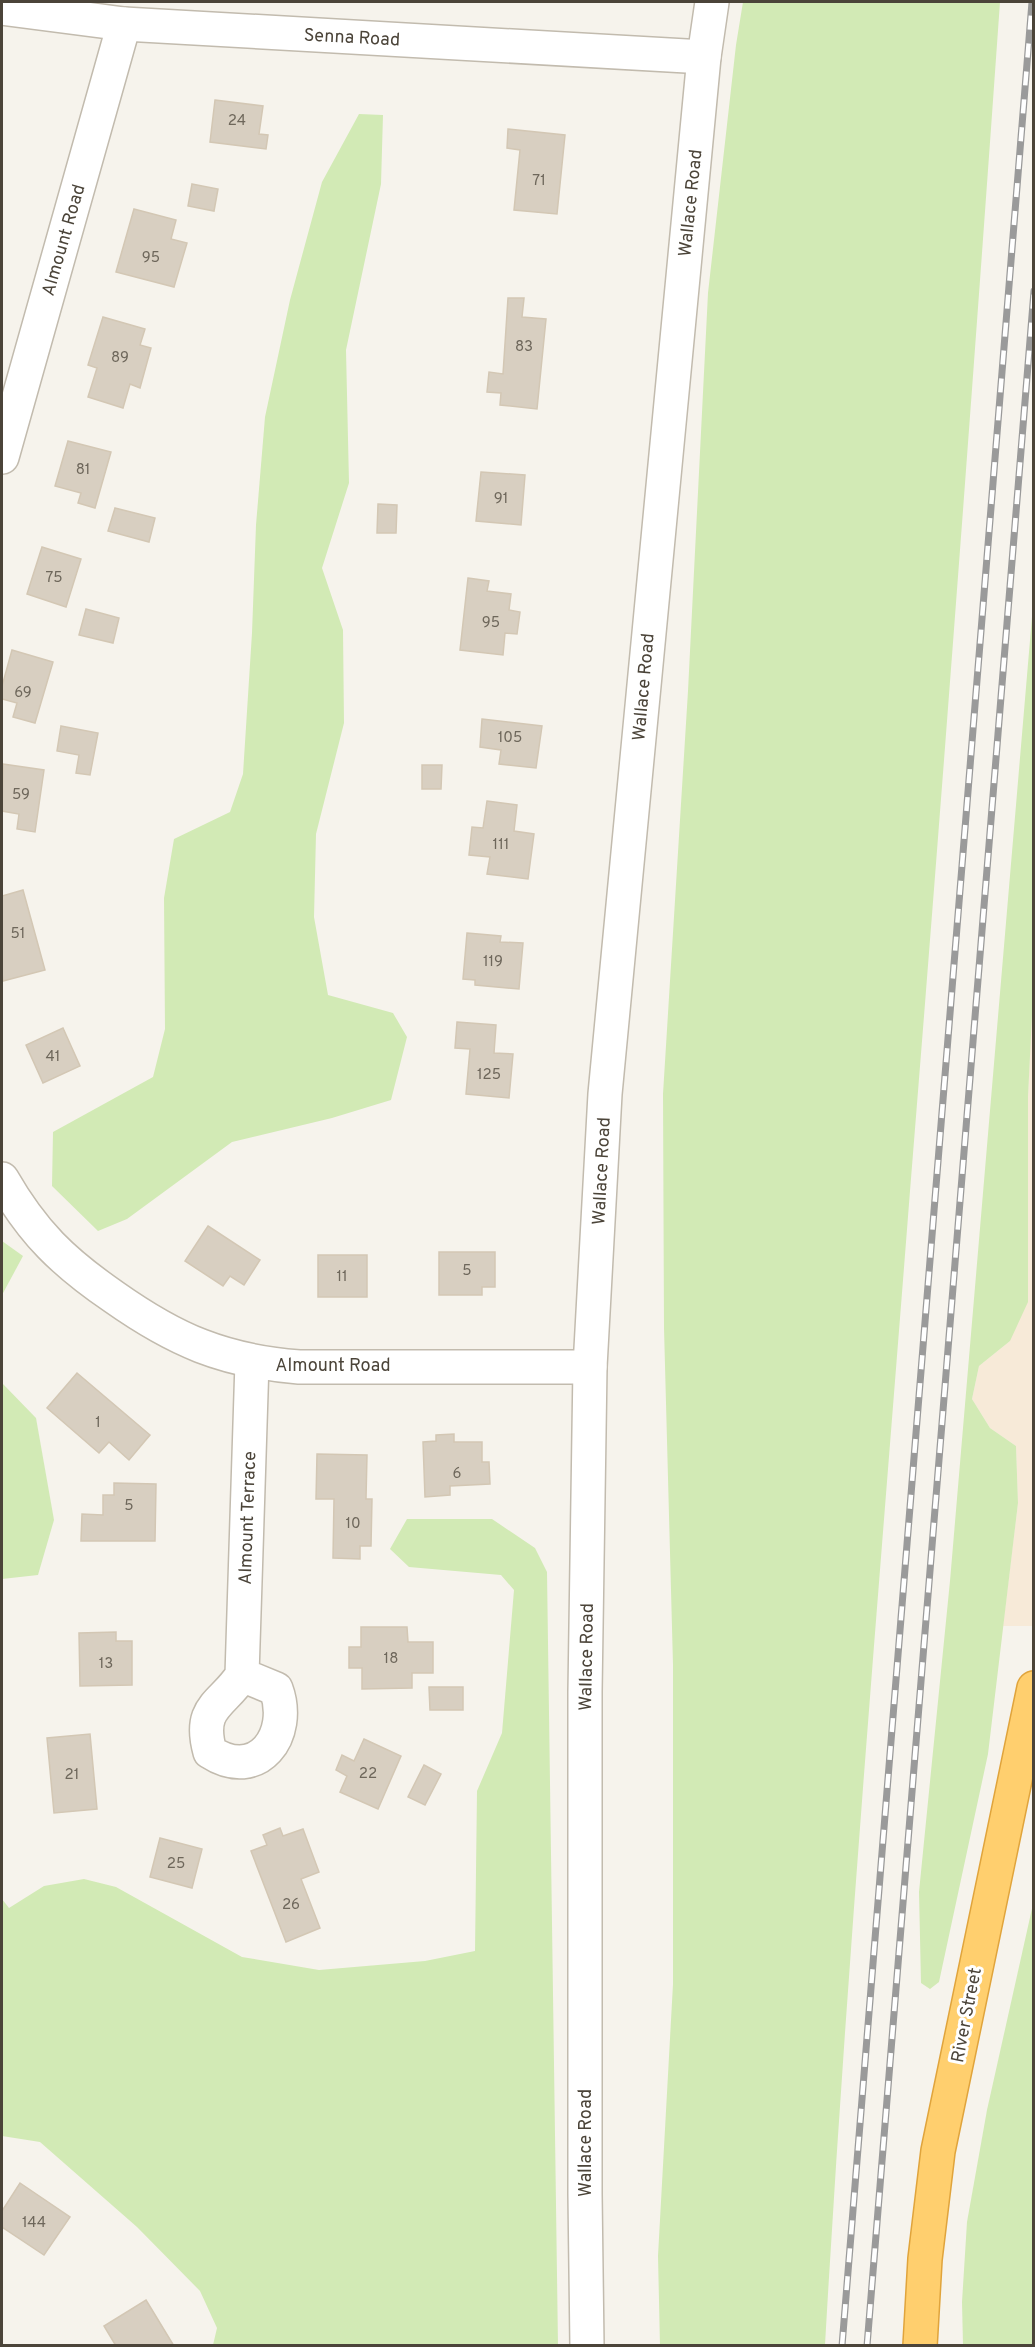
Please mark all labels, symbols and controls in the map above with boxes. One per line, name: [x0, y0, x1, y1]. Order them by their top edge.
street label: Senna Road: [303, 24, 401, 53]
house number: 24: [228, 112, 246, 131]
street label: Wallace Road: [674, 148, 709, 258]
house number: 71: [532, 172, 546, 191]
street label: Almount Road: [37, 182, 91, 299]
house number: 95: [142, 249, 160, 268]
house number: 83: [515, 338, 533, 357]
house number: 89: [111, 349, 129, 368]
house number: 81: [76, 461, 90, 480]
house number: 91: [494, 490, 508, 509]
house number: 75: [45, 569, 63, 588]
house number: 95: [482, 614, 500, 633]
street label: Wallace Road: [628, 632, 661, 742]
house number: 69: [14, 684, 32, 703]
house number: 105: [498, 729, 522, 748]
house number: 59: [12, 786, 30, 805]
house number: 111: [493, 836, 509, 855]
house number: 51: [11, 925, 25, 944]
house number: 119: [483, 953, 503, 972]
house number: 41: [46, 1048, 60, 1067]
house number: 125: [477, 1066, 501, 1085]
street label: Wallace Road: [588, 1117, 617, 1226]
house number: 5: [462, 1262, 472, 1281]
house number: 11: [336, 1268, 348, 1287]
street label: Almount Road: [275, 1355, 391, 1378]
house number: 1: [95, 1414, 101, 1433]
street label: Almount Terrace: [235, 1451, 262, 1585]
house number: 6: [453, 1465, 462, 1484]
house number: 5: [124, 1497, 134, 1516]
house number: 10: [345, 1515, 361, 1534]
street label: Wallace Road: [575, 1603, 600, 1711]
house number: 18: [384, 1650, 398, 1669]
house number: 13: [99, 1655, 113, 1674]
house number: 22: [359, 1765, 377, 1784]
house number: 21: [65, 1766, 79, 1785]
house number: 25: [167, 1855, 185, 1874]
house number: 26: [282, 1896, 300, 1915]
street label: River Street: [947, 1966, 988, 2065]
street label: Wallace Road: [575, 2089, 598, 2197]
house number: 144: [22, 2214, 46, 2233]

